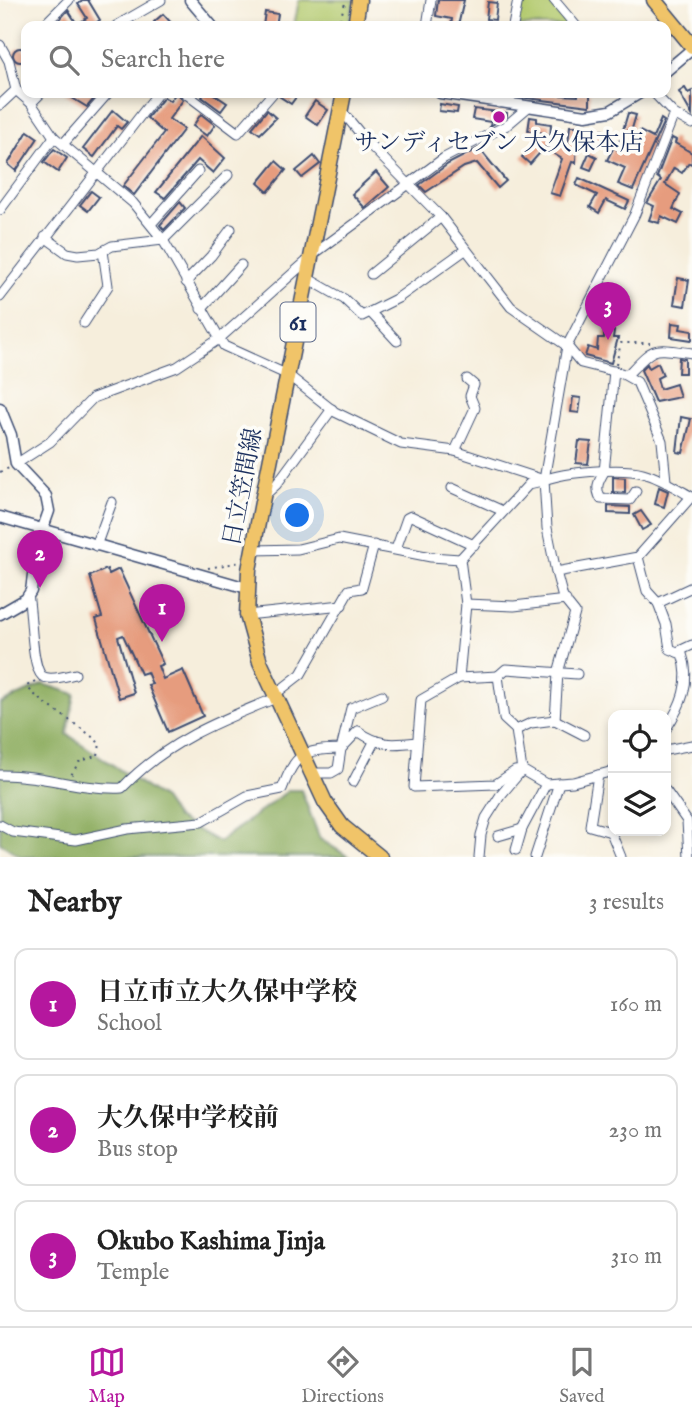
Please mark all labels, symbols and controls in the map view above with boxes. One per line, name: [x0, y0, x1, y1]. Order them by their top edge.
search box: [21, 21, 671, 98]
icon: search: [45, 41, 83, 79]
text: Search here: [101, 43, 225, 76]
marker: サンディセブン 大久保本店: [491, 109, 507, 125]
place label: サンディセブン 大久保本店: [354, 128, 644, 159]
pin: 3: [585, 282, 631, 340]
road number: 61: [280, 302, 316, 342]
street label: 日立笠間線: [217, 425, 270, 549]
your location: [280, 498, 314, 532]
pin: 2: [17, 530, 63, 588]
pin: 1: [139, 584, 185, 642]
map controls: [608, 710, 671, 836]
button: locate: [608, 710, 671, 773]
button: layers: [608, 773, 671, 836]
text: Nearby: [28, 884, 121, 922]
text: 3 results: [589, 888, 664, 917]
text: 日立市立大久保中学校: [97, 976, 357, 1009]
text: 1: [49, 990, 57, 1019]
text: 160 m: [610, 990, 662, 1019]
text: School: [97, 1009, 162, 1038]
text: 大久保中学校前: [97, 1102, 279, 1135]
text: 2: [48, 1116, 58, 1145]
text: 230 m: [609, 1116, 662, 1145]
text: Bus stop: [97, 1135, 178, 1164]
text: Okubo Kashima Jinja: [97, 1225, 325, 1258]
text: 3: [49, 1242, 57, 1271]
text: 310 m: [611, 1242, 662, 1271]
text: Temple: [97, 1258, 169, 1287]
tab: Map: [88, 1343, 126, 1409]
tab: Directions: [301, 1343, 384, 1409]
tab: Saved: [559, 1343, 604, 1409]

